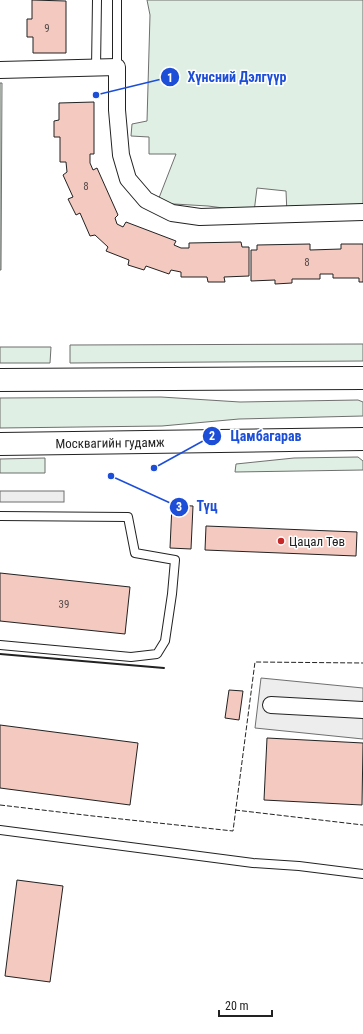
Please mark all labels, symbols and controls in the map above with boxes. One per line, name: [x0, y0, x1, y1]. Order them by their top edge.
house number: 9: [44, 22, 50, 35]
callout: Хүнсний Дэлгүүр: [160, 64, 295, 90]
text: Хүнсний Дэлгүүр: [188, 69, 287, 85]
text: 1: [167, 71, 173, 85]
house number: 8: [83, 180, 89, 193]
house number: 8: [304, 256, 310, 269]
callout: Цамбагарав: [202, 423, 310, 449]
text: Цамбагарав: [230, 428, 302, 444]
text: 2: [209, 429, 215, 443]
street label: Москвагийн гудамж: [55, 435, 165, 451]
callout: Түц: [169, 494, 226, 520]
text: Түц: [197, 498, 218, 514]
text: 3: [176, 500, 182, 514]
place label: Цацал Төв: [289, 534, 345, 549]
marker: Цацал Төв: [276, 536, 286, 546]
house number: 39: [59, 598, 69, 611]
scale bar: [219, 992, 272, 1018]
text: 20 m: [225, 999, 249, 1013]

